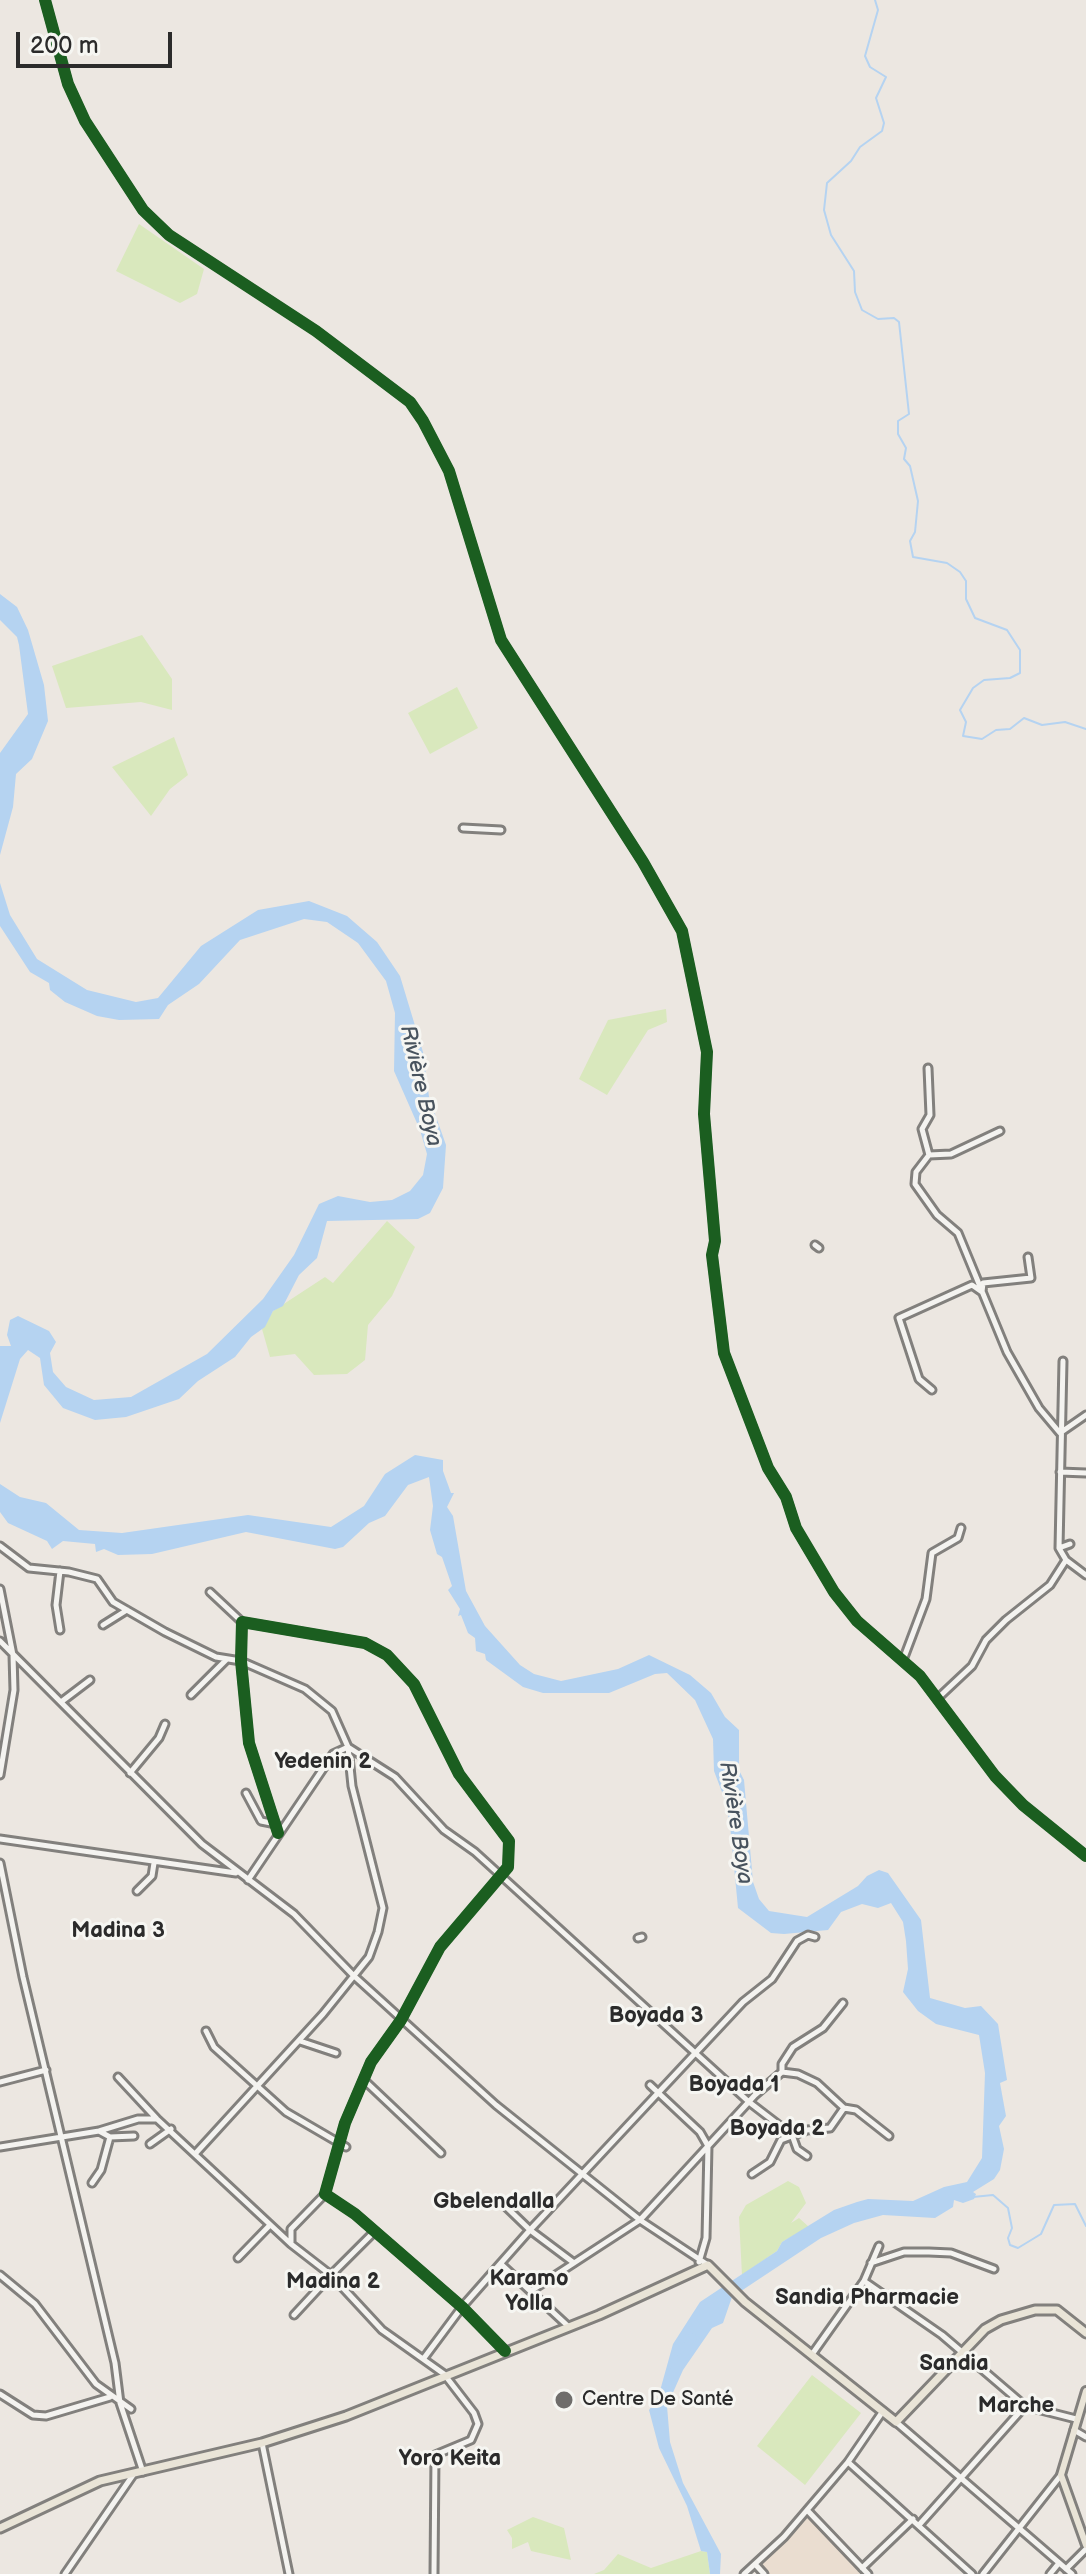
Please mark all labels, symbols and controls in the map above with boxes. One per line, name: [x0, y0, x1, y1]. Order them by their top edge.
scale bar: [20, 16, 176, 66]
text: 200 m: [30, 31, 99, 60]
water label: Rivière Boya: [393, 1023, 447, 1149]
district label: Yedenin 2: [275, 1749, 371, 1775]
water label: Rivière Boya: [712, 1760, 758, 1886]
district label: Madina 3: [71, 1918, 165, 1944]
district label: Boyada 3: [609, 2003, 703, 2029]
district label: Boyada 1: [688, 2072, 780, 2098]
district label: Boyada 2: [729, 2116, 825, 2142]
district label: Gbelendalla: [433, 2189, 555, 2215]
district label: Karamo Yolla: [490, 2266, 568, 2318]
district label: Madina 2: [286, 2269, 380, 2295]
district label: Sandia Pharmacie: [775, 2285, 959, 2311]
district label: Sandia: [919, 2351, 989, 2377]
place label: Centre De Santé: [582, 2388, 733, 2412]
marker: Centre De Santé: [553, 2389, 575, 2411]
district label: Marche: [978, 2393, 1054, 2419]
district label: Yoro Keita: [399, 2446, 501, 2472]

